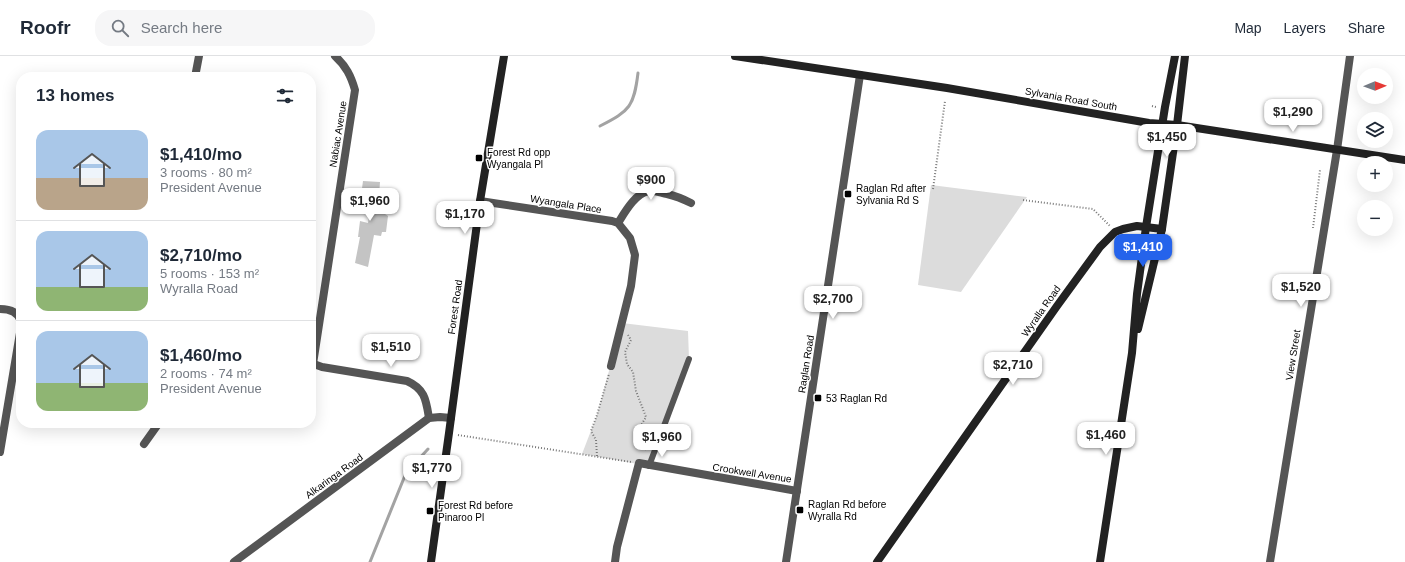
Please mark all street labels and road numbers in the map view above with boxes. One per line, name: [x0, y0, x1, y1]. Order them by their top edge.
street label: Sylvania Road South: [1024, 85, 1118, 113]
street label: Nabiac Avenue: [327, 100, 349, 168]
street label: Wyangala Place: [529, 193, 603, 215]
street label: Forest Road: [446, 279, 464, 335]
street label: Wyralla Road: [1019, 283, 1063, 339]
street label: View Street: [1284, 329, 1302, 381]
street label: Raglan Road: [796, 334, 816, 394]
street label: Alkaringa Road: [303, 451, 365, 501]
street label: Crookwell Avenue: [712, 461, 793, 485]

